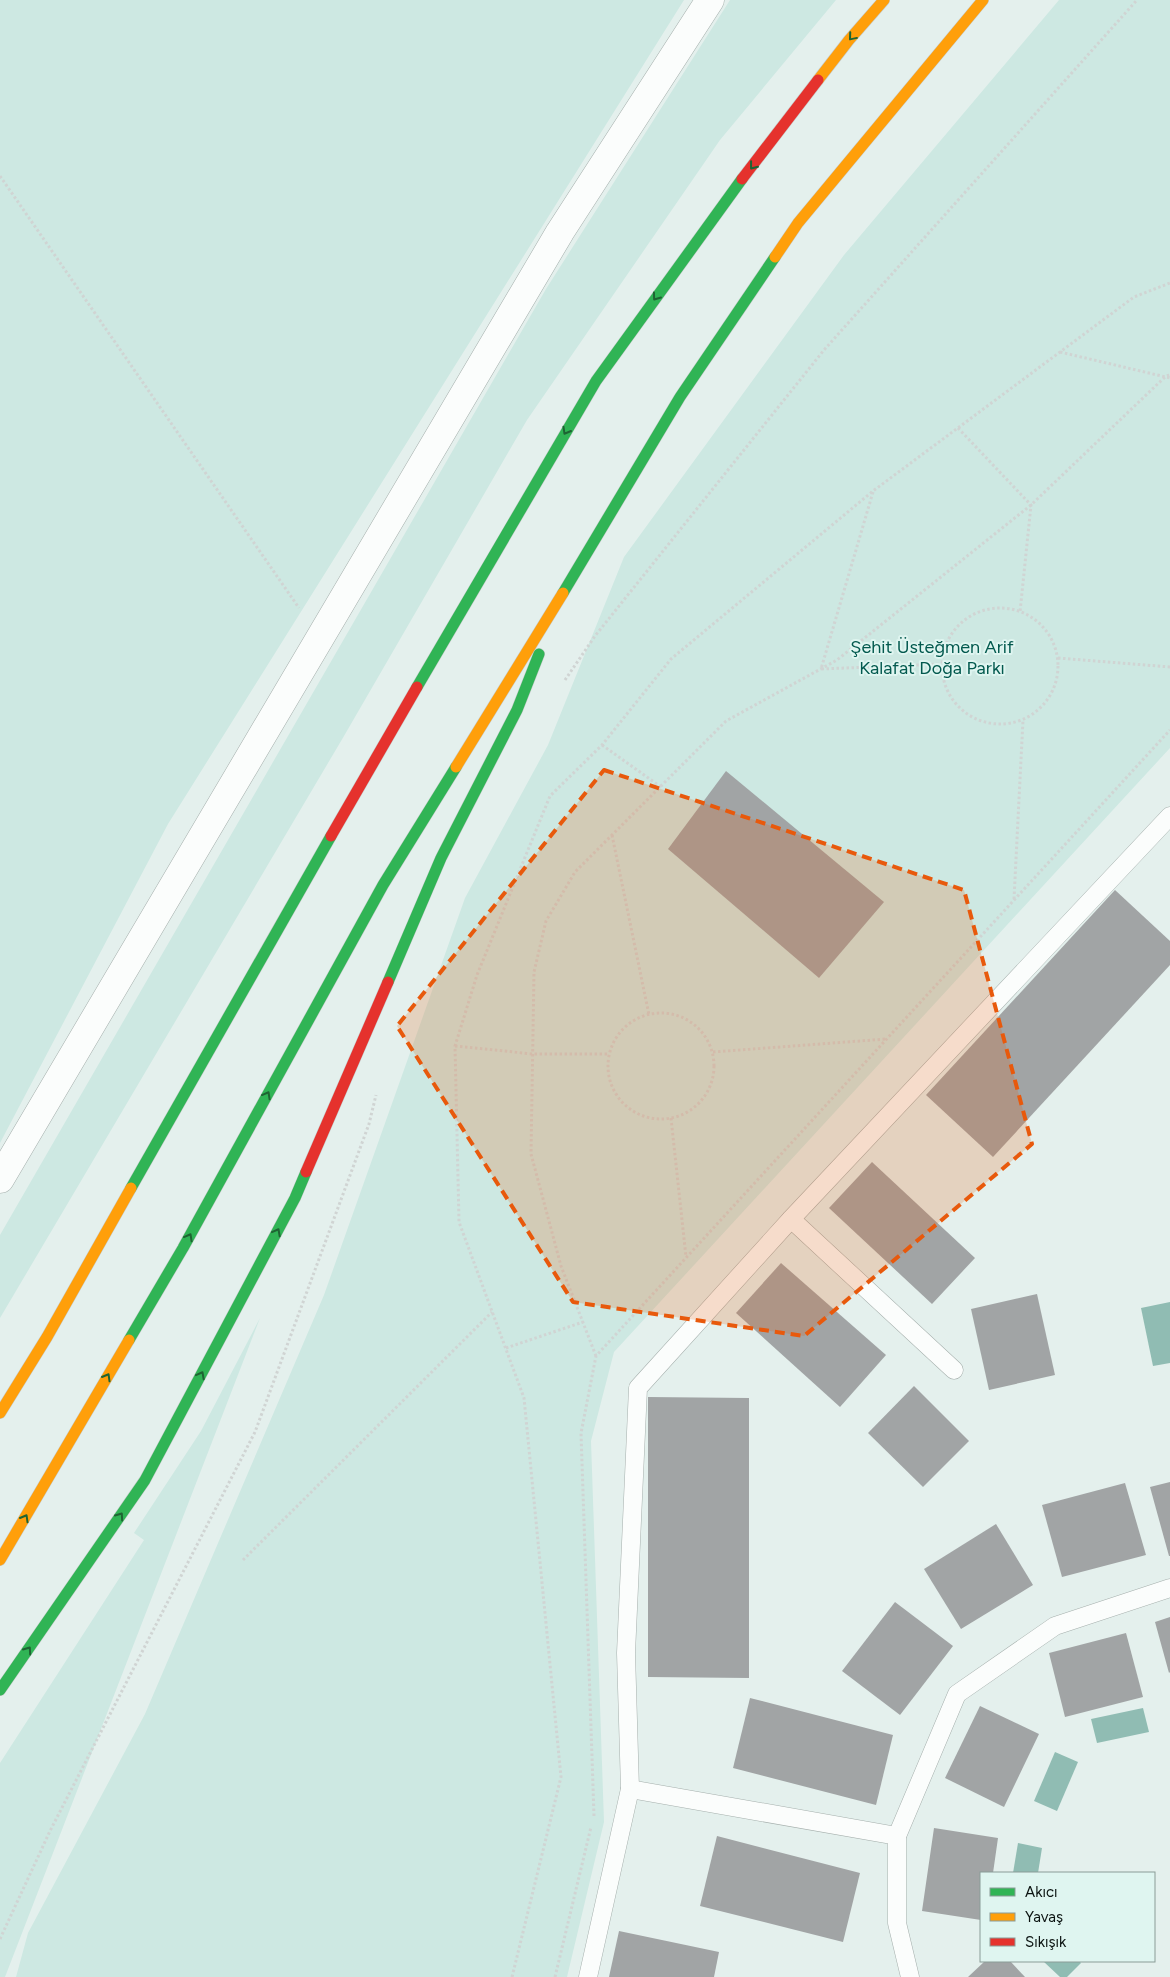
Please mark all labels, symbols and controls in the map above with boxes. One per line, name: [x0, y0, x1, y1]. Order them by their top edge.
one-way arrow: [850, 31, 858, 40]
one-way arrow: [750, 160, 759, 170]
one-way arrow: [654, 291, 662, 300]
one-way arrow: [562, 426, 572, 435]
park label: Şehit Üsteğmen Arif Kalafat Doğa Parkı: [850, 636, 1014, 679]
one-way arrow: [261, 1091, 271, 1100]
one-way arrow: [271, 1228, 281, 1237]
one-way arrow: [183, 1233, 193, 1242]
one-way arrow: [195, 1371, 205, 1380]
one-way arrow: [100, 1374, 110, 1383]
one-way arrow: [114, 1512, 123, 1522]
one-way arrow: [18, 1514, 28, 1523]
one-way arrow: [22, 1646, 31, 1655]
legend: [980, 1872, 1155, 1962]
text: Akıcı: [1025, 1883, 1058, 1901]
text: Yavaş: [1025, 1908, 1063, 1926]
text: Sıkışık: [1025, 1933, 1067, 1951]

